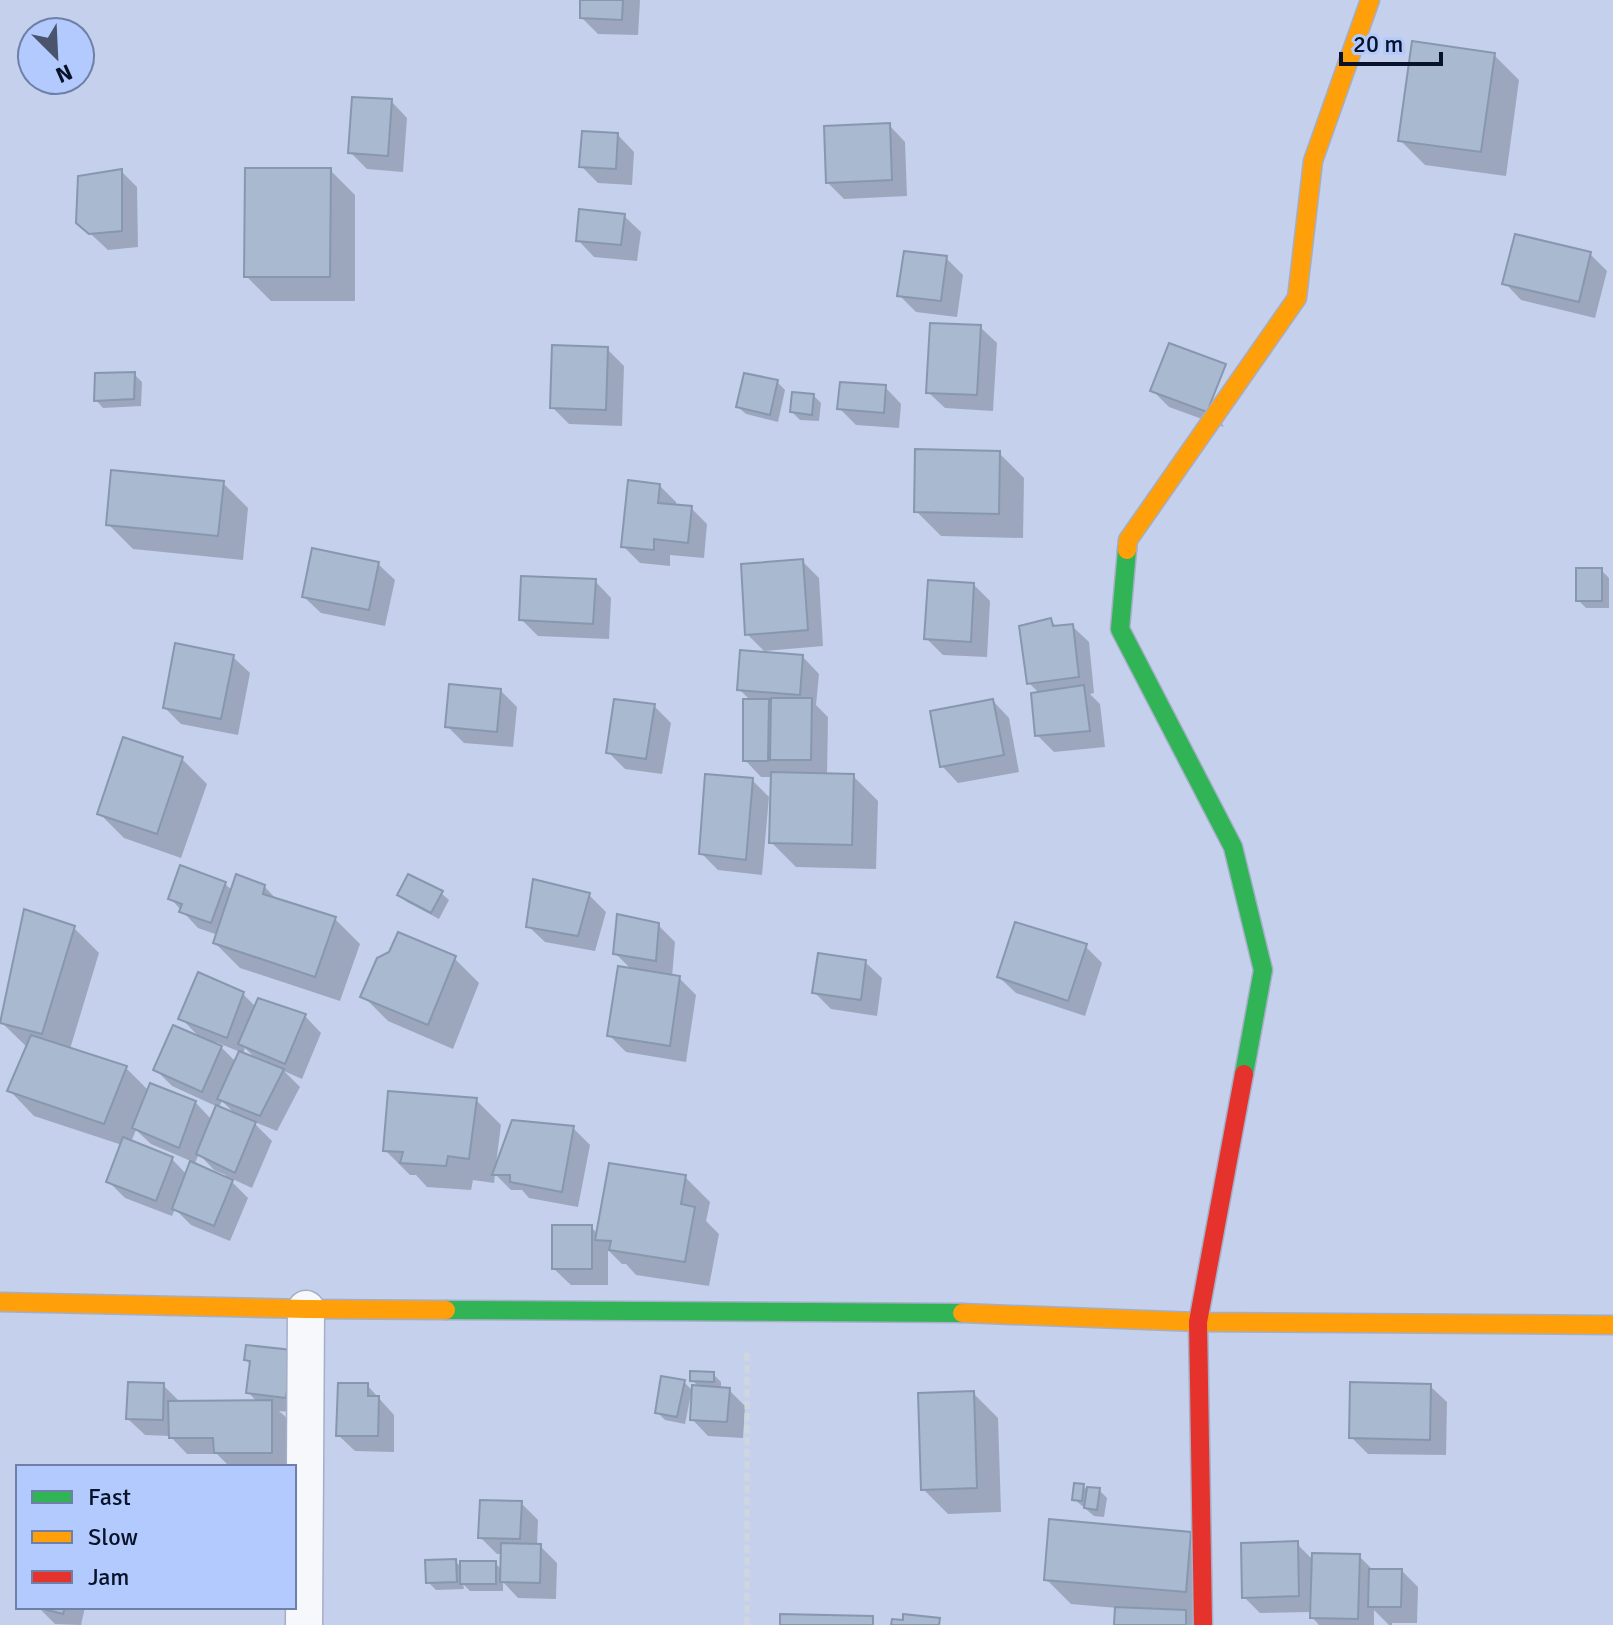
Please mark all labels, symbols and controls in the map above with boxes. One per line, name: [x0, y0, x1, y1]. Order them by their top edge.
north arrow: [16, 16, 96, 96]
scale bar: [1341, 16, 1441, 66]
text: 20 m: [1353, 29, 1403, 59]
text: N: [51, 58, 76, 89]
legend: [16, 1465, 296, 1609]
text: Fast: [88, 1482, 131, 1512]
text: Slow: [88, 1522, 138, 1552]
text: Jam: [88, 1562, 129, 1592]

